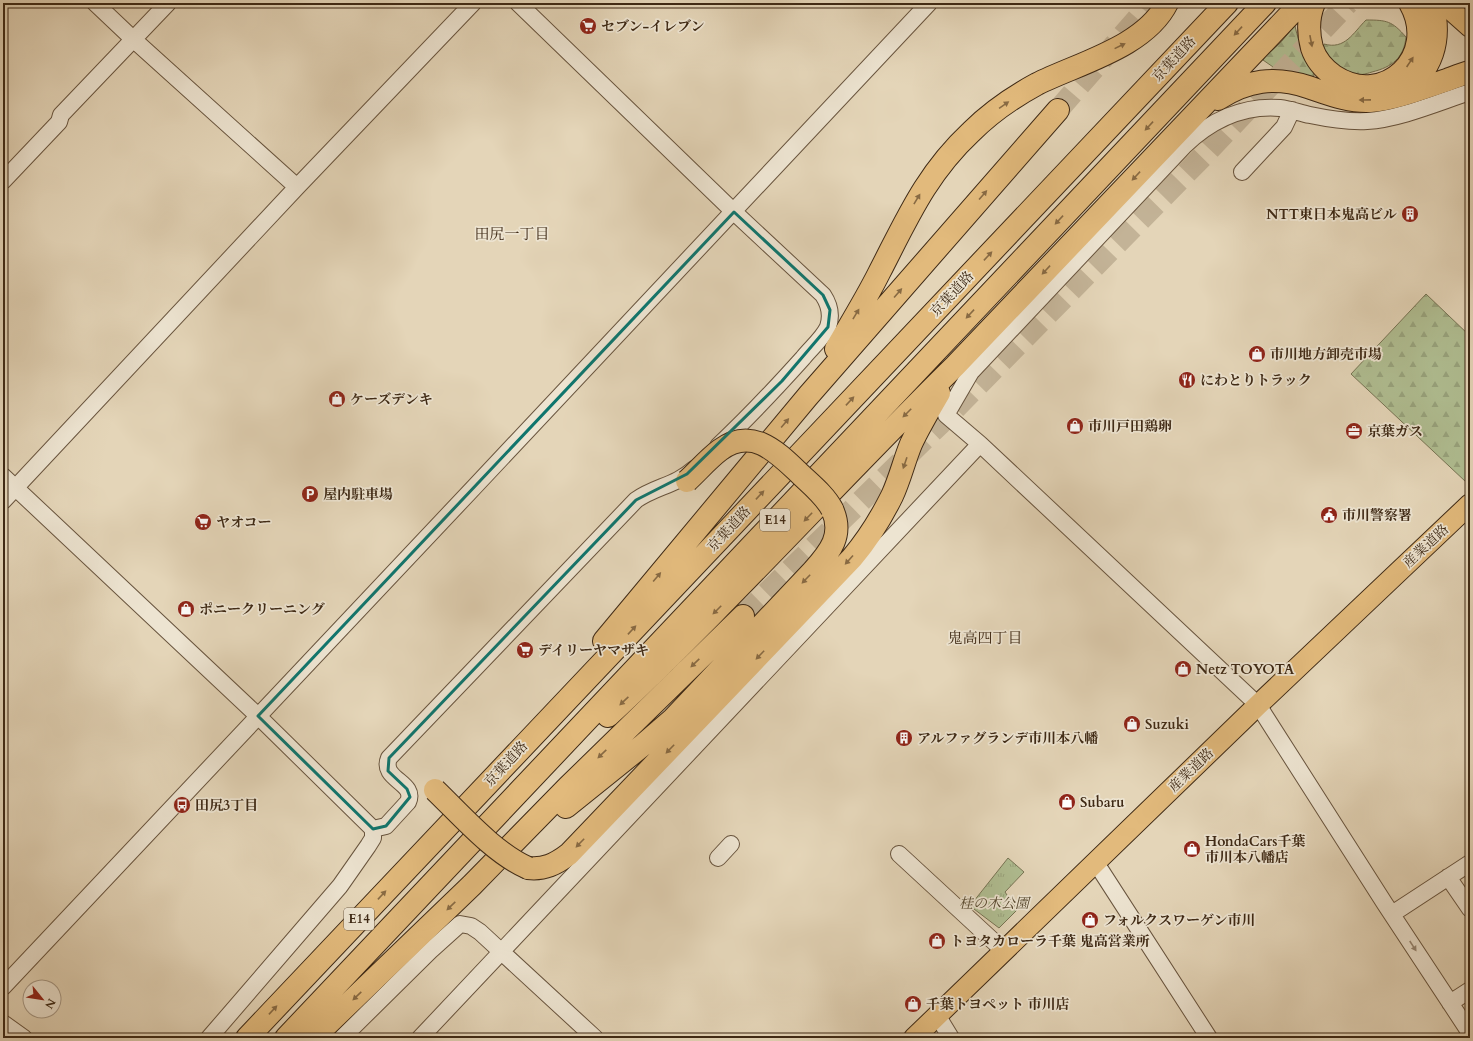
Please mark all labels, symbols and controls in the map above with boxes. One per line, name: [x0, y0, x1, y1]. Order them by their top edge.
supermarket icon: セブン-イレブン: [578, 16, 598, 36]
place label: セブン-イレブン: [601, 17, 705, 36]
one-way arrow: [1233, 26, 1243, 36]
street label: 京葉道路: [1148, 32, 1200, 86]
one-way arrow: [1309, 35, 1315, 47]
one-way arrow: [1114, 43, 1126, 49]
one-way arrow: [1406, 57, 1414, 67]
one-way arrow: [1359, 97, 1371, 104]
one-way arrow: [999, 101, 1009, 109]
one-way arrow: [1144, 121, 1154, 131]
one-way arrow: [1131, 171, 1140, 181]
one-way arrow: [979, 190, 988, 200]
one-way arrow: [913, 193, 920, 205]
building icon: NTT東日本鬼高ビル: [1400, 204, 1420, 224]
place label: NTT東日本鬼高ビル: [1266, 205, 1397, 224]
one-way arrow: [1055, 215, 1064, 225]
district label: 田尻一丁目: [474, 224, 550, 244]
one-way arrow: [983, 251, 992, 261]
one-way arrow: [1041, 265, 1051, 275]
street label: 京葉道路: [926, 267, 978, 321]
one-way arrow: [893, 288, 902, 298]
one-way arrow: [853, 308, 860, 320]
one-way arrow: [965, 309, 975, 319]
shop icon: 市川地方卸売市場: [1247, 344, 1267, 364]
place label: 市川地方卸売市場: [1270, 345, 1382, 364]
restaurant icon: にわとりトラック: [1177, 370, 1197, 390]
place label: にわとりトラック: [1200, 371, 1312, 390]
shop icon: ケーズデンキ: [327, 389, 347, 409]
place label: ケーズデンキ: [350, 390, 433, 409]
one-way arrow: [845, 396, 855, 406]
one-way arrow: [902, 408, 912, 418]
shop icon: 市川戸田鶏卵: [1065, 416, 1085, 436]
place label: 市川戸田鶏卵: [1088, 417, 1172, 436]
one-way arrow: [780, 418, 789, 429]
office icon: 京葉ガス: [1344, 421, 1364, 441]
place label: 京葉ガス: [1367, 422, 1423, 441]
one-way arrow: [901, 457, 907, 469]
parking icon: 屋内駐車場: [300, 484, 320, 504]
place label: 屋内駐車場: [323, 485, 393, 504]
one-way arrow: [756, 490, 765, 500]
street label: 京葉道路: [703, 502, 755, 556]
public building icon: 市川警察署: [1319, 505, 1339, 525]
place label: 市川警察署: [1342, 506, 1412, 525]
road number: E14: [760, 509, 790, 531]
supermarket icon: ヤオコー: [193, 512, 213, 532]
one-way arrow: [803, 512, 812, 522]
place label: ヤオコー: [216, 513, 271, 532]
street label: 産業道路: [1399, 520, 1453, 572]
one-way arrow: [845, 555, 854, 566]
one-way arrow: [652, 572, 661, 583]
one-way arrow: [801, 574, 811, 584]
shop icon: ポニークリーニング: [176, 599, 196, 619]
place label: ポニークリーニング: [199, 600, 325, 619]
one-way arrow: [712, 605, 722, 615]
one-way arrow: [628, 625, 637, 635]
district label: 鬼高四丁目: [947, 628, 1023, 648]
supermarket icon: デイリーヤマザキ: [515, 640, 535, 660]
place label: デイリーヤマザキ: [538, 641, 649, 660]
one-way arrow: [755, 650, 765, 660]
one-way arrow: [690, 658, 700, 668]
shop icon: Netz TOYOTA: [1173, 659, 1193, 679]
place label: Netz TOYOTA: [1196, 660, 1295, 679]
one-way arrow: [619, 696, 629, 706]
shop icon: Suzuki: [1122, 714, 1142, 734]
place label: Suzuki: [1145, 715, 1189, 734]
building icon: アルファグランデ市川本八幡: [894, 728, 914, 748]
place label: アルファグランデ市川本八幡: [917, 729, 1098, 748]
street label: 京葉道路: [480, 737, 532, 791]
one-way arrow: [665, 744, 675, 754]
street label: 産業道路: [1164, 744, 1218, 796]
one-way arrow: [597, 749, 607, 759]
shop icon: Subaru: [1057, 792, 1077, 812]
place label: Subaru: [1080, 793, 1124, 812]
bus stop icon: 田尻3丁目: [172, 795, 192, 815]
place label: 田尻3丁目: [195, 796, 258, 815]
place label: HondaCars千葉 市川本八幡店: [1205, 832, 1305, 867]
one-way arrow: [576, 838, 585, 848]
shop icon: HondaCars千葉 市川本八幡店: [1182, 839, 1202, 859]
one-way arrow: [377, 890, 387, 900]
park label: 桂の木公園: [959, 894, 1031, 913]
one-way arrow: [446, 901, 456, 910]
road number: E14: [344, 908, 374, 930]
shop icon: フォルクスワーゲン市川: [1080, 910, 1100, 930]
place label: フォルクスワーゲン市川: [1103, 911, 1256, 930]
shop icon: トヨタカローラ千葉 鬼高営業所: [927, 931, 947, 951]
place label: トヨタカローラ千葉 鬼高営業所: [950, 932, 1150, 951]
one-way arrow: [1409, 941, 1417, 951]
north arrow: [22, 979, 62, 1019]
one-way arrow: [352, 991, 362, 1001]
shop icon: 千葉トヨペット 市川店: [903, 994, 923, 1014]
place label: 千葉トヨペット 市川店: [926, 995, 1070, 1014]
text: N: [41, 996, 59, 1012]
one-way arrow: [269, 1005, 278, 1015]

